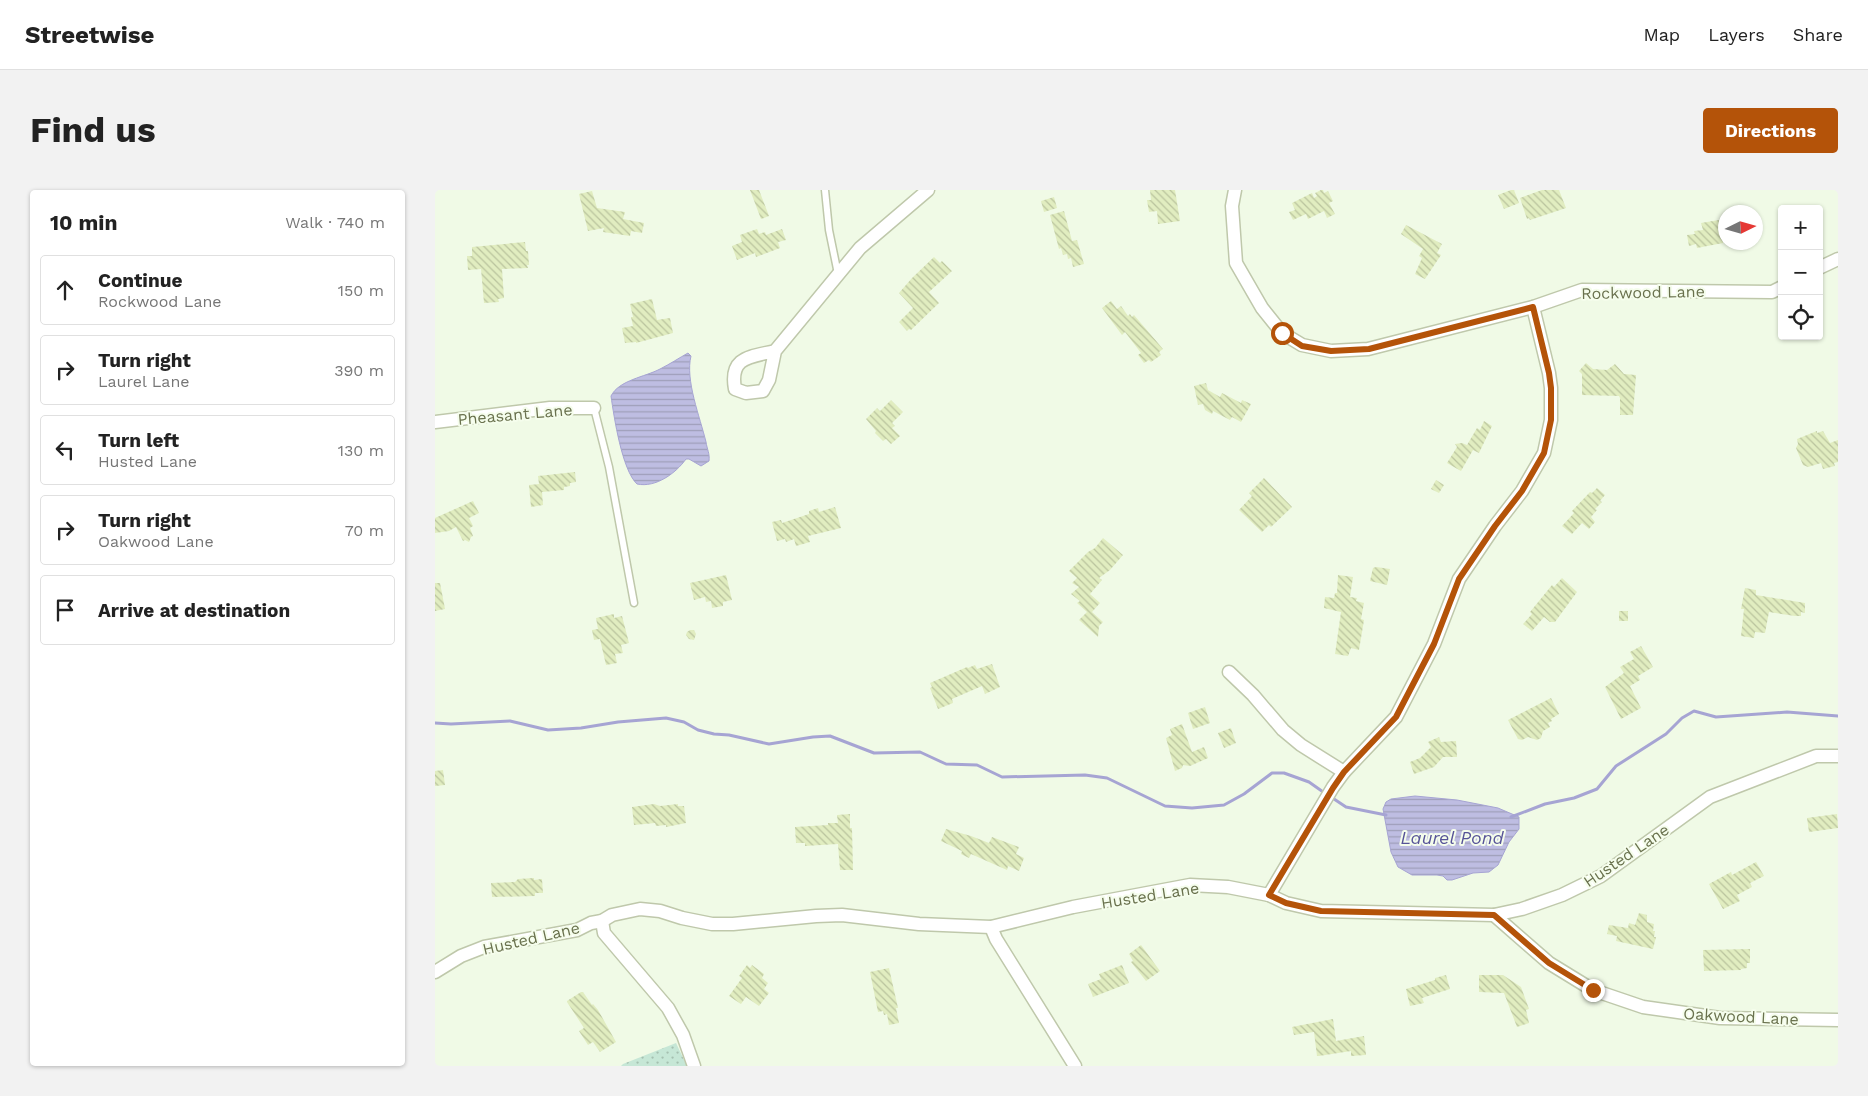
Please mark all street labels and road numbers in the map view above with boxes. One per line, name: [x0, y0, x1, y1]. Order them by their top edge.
street label: Rockwood Lane: [1581, 282, 1705, 303]
street label: Pheasant Lane: [457, 400, 573, 429]
street label: Husted Lane: [1580, 820, 1673, 891]
street label: Husted Lane: [1100, 878, 1201, 913]
street label: Husted Lane: [481, 918, 582, 959]
street label: Oakwood Lane: [1683, 1004, 1799, 1029]

